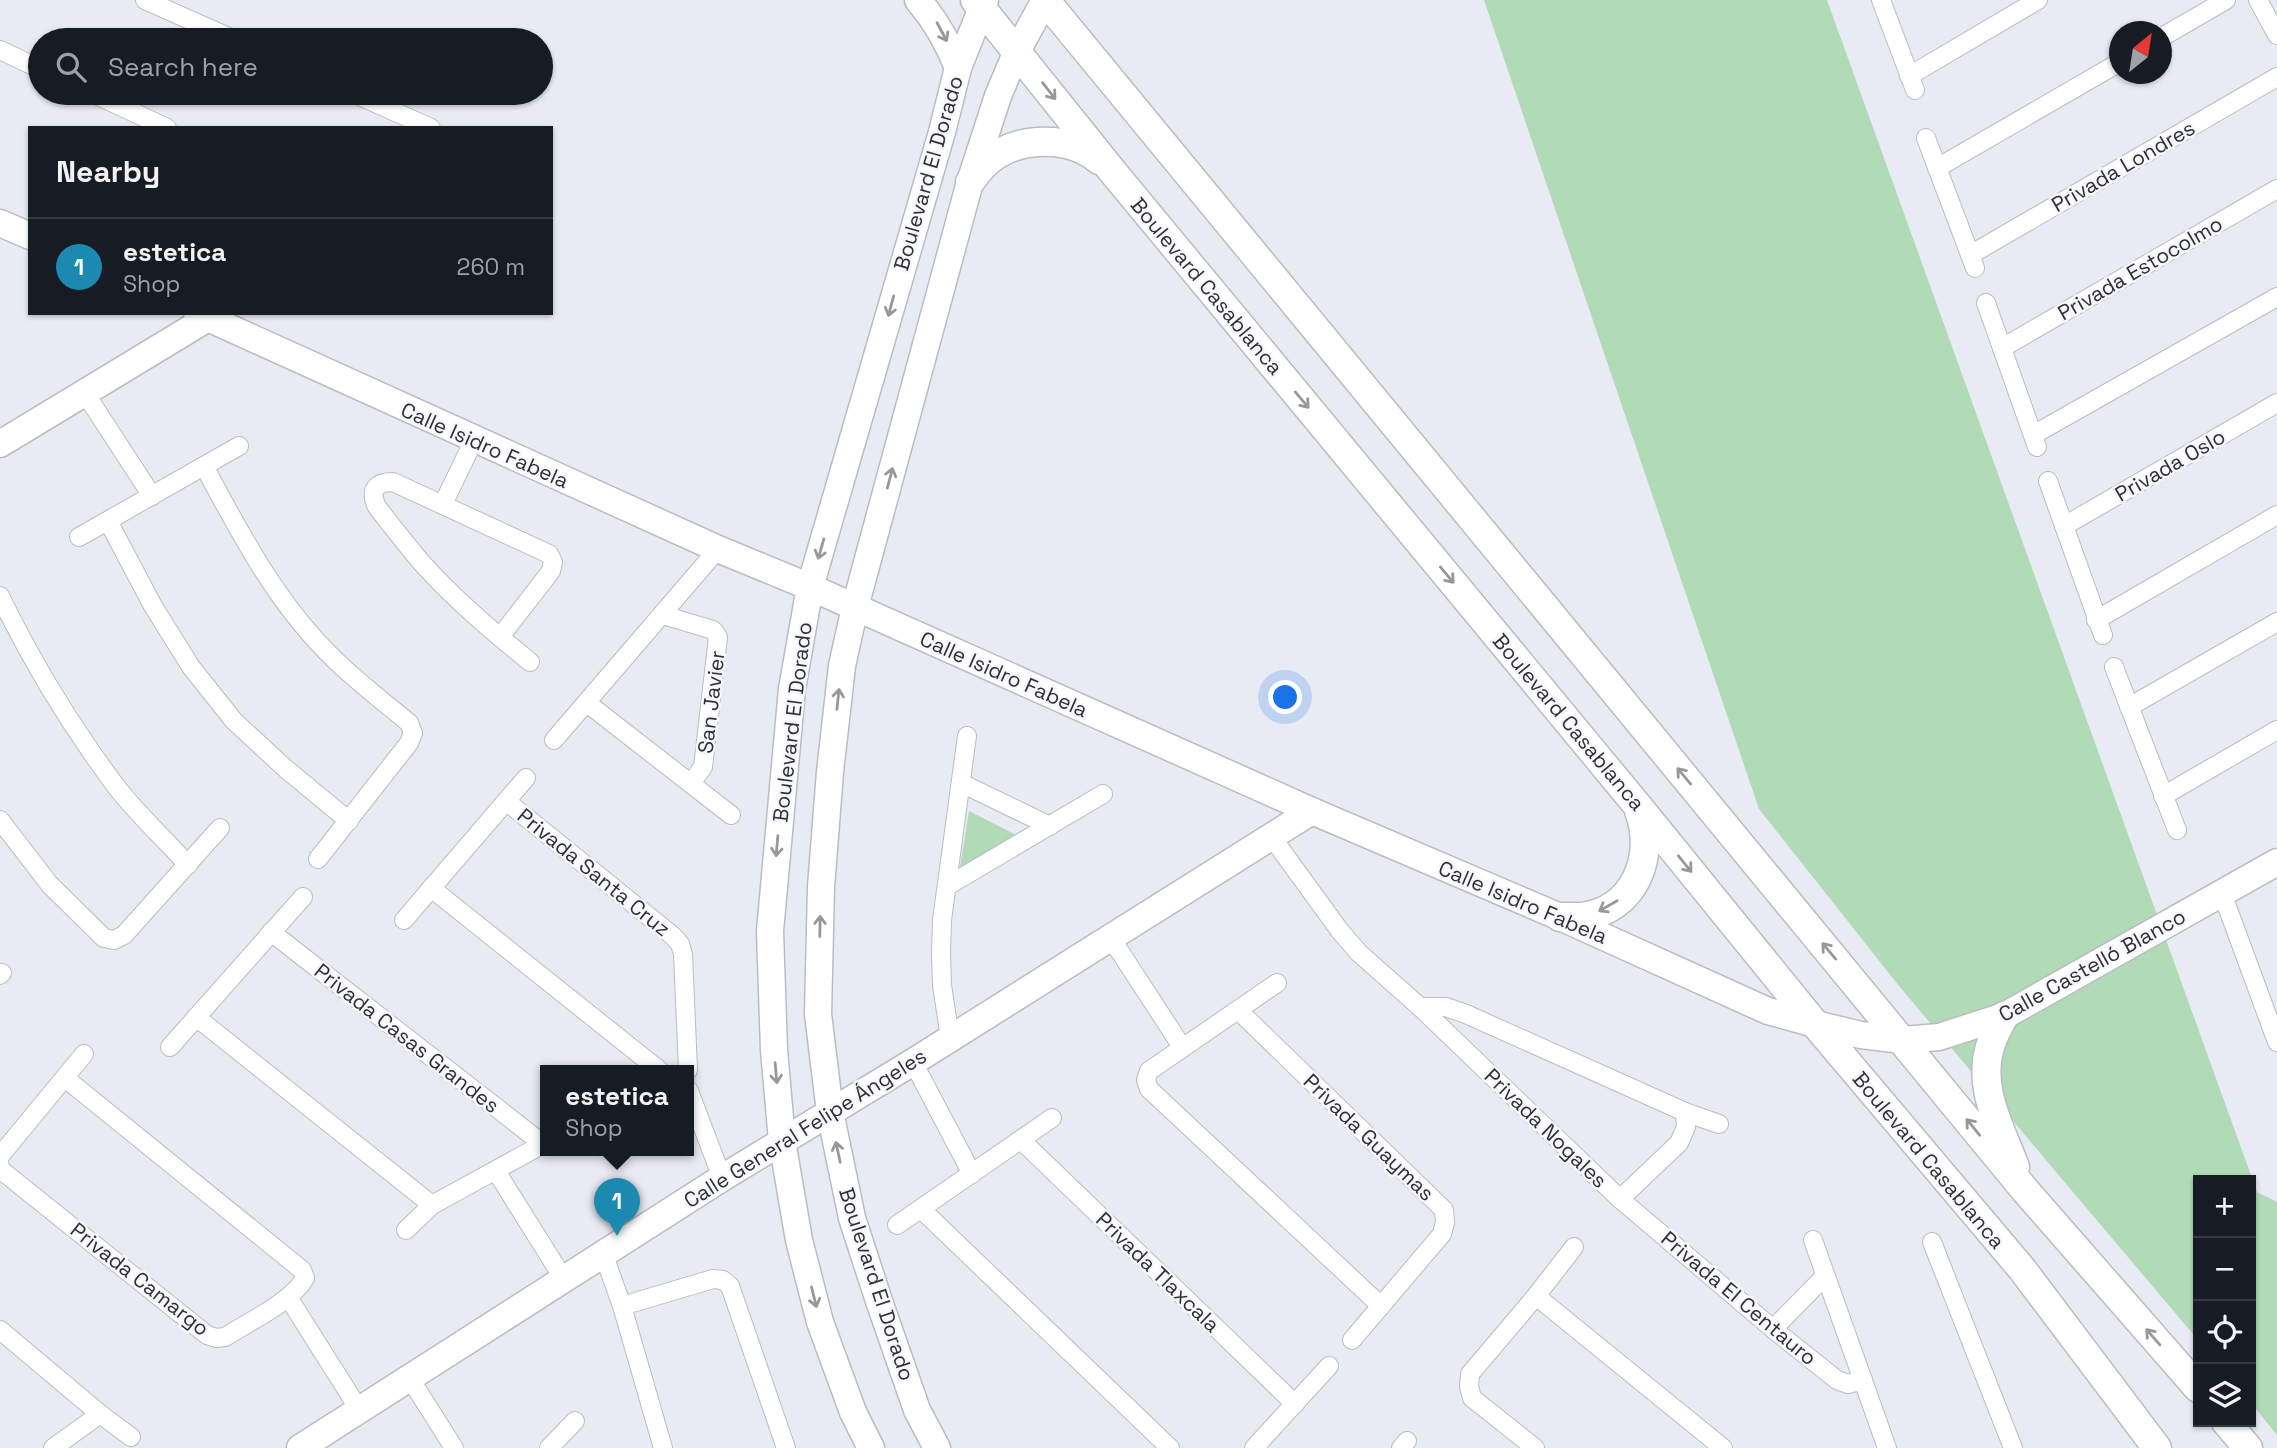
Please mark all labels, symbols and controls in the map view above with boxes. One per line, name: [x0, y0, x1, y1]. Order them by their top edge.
one-way arrow: [936, 21, 949, 42]
north arrow: [2109, 21, 2172, 84]
search box: [28, 28, 553, 105]
icon: search: [52, 48, 90, 86]
text: Search here: [108, 50, 258, 84]
street label: Boulevard El Dorado: [887, 72, 969, 274]
one-way arrow: [1041, 82, 1056, 100]
street label: Privada Londres: [2046, 114, 2200, 218]
text: Nearby: [56, 152, 160, 191]
street label: Boulevard Casablanca: [1125, 192, 1289, 380]
street label: Privada Estocolmo: [2053, 210, 2227, 326]
text: estetica: [123, 235, 226, 269]
text: 1: [74, 252, 84, 282]
text: 260 m: [457, 252, 525, 282]
text: Shop: [123, 269, 180, 299]
one-way arrow: [883, 295, 896, 317]
one-way arrow: [1293, 391, 1309, 409]
street label: Calle Isidro Fabela: [397, 396, 573, 494]
street label: Privada Oslo: [2110, 423, 2230, 507]
one-way arrow: [884, 467, 897, 490]
one-way arrow: [813, 537, 826, 559]
one-way arrow: [1439, 566, 1455, 584]
street label: Boulevard El Dorado: [766, 620, 818, 824]
street label: Calle Isidro Fabela: [916, 625, 1092, 723]
street label: Boulevard Casablanca: [1487, 628, 1651, 816]
street label: San Javier: [691, 649, 731, 755]
your location: [1268, 680, 1302, 714]
one-way arrow: [832, 688, 845, 711]
one-way arrow: [1677, 767, 1692, 785]
street label: Privada Santa Cruz: [512, 802, 676, 942]
one-way arrow: [770, 834, 783, 856]
street label: Calle Isidro Fabela: [1434, 854, 1612, 950]
one-way arrow: [1677, 854, 1693, 872]
one-way arrow: [1599, 899, 1619, 913]
street label: Calle Castelló Blanco: [1994, 902, 2190, 1028]
one-way arrow: [813, 914, 827, 937]
one-way arrow: [1821, 943, 1837, 961]
street label: Privada Casas Grandes: [309, 957, 505, 1119]
street label: Calle General Felipe Ángeles: [679, 1042, 931, 1214]
one-way arrow: [770, 1061, 783, 1084]
street label: Privada Nogales: [1479, 1063, 1613, 1193]
popup: [540, 1065, 694, 1156]
street label: Boulevard Casablanca: [1847, 1066, 2011, 1254]
street label: Privada Guaymas: [1298, 1068, 1440, 1206]
text: estetica: [565, 1079, 669, 1113]
text: Shop: [565, 1113, 623, 1143]
one-way arrow: [1966, 1119, 1981, 1137]
one-way arrow: [831, 1141, 845, 1164]
map controls: [2193, 1175, 2256, 1427]
button: +: [2193, 1175, 2256, 1238]
pin: 1: [594, 1178, 640, 1236]
street label: Boulevard El Dorado: [833, 1184, 921, 1384]
street label: Privada Tlaxcala: [1090, 1206, 1226, 1338]
street label: Privada Camargo: [65, 1216, 215, 1342]
street label: Privada El Centauro: [1656, 1225, 1822, 1371]
button: −: [2193, 1238, 2256, 1301]
one-way arrow: [808, 1285, 821, 1308]
button: locate: [2193, 1301, 2256, 1364]
one-way arrow: [2145, 1328, 2161, 1346]
button: layers: [2193, 1364, 2256, 1427]

